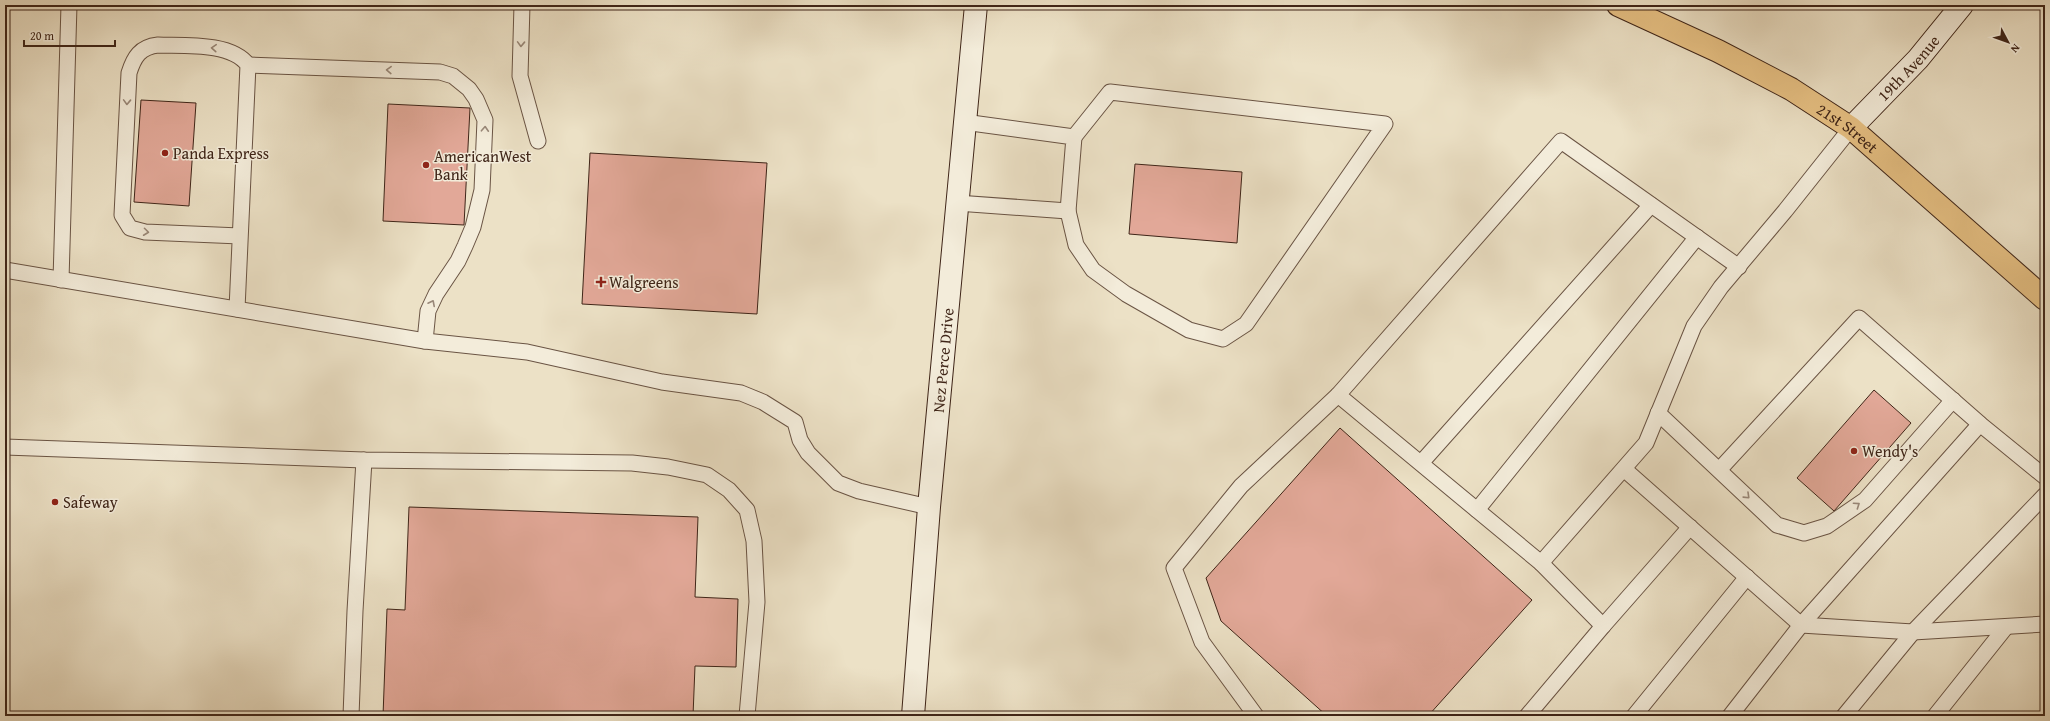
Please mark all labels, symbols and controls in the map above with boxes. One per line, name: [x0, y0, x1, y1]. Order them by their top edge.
scale bar: [24, 22, 115, 48]
north arrow: [1988, 22, 2028, 62]
text: 20 m: [30, 27, 54, 44]
street label: 19th Avenue: [1871, 30, 1945, 107]
one-way arrow: [516, 41, 525, 47]
text: N: [2007, 41, 2024, 57]
one-way arrow: [211, 44, 217, 52]
one-way arrow: [386, 66, 392, 74]
street label: 21st Street: [1812, 97, 1884, 159]
one-way arrow: [122, 99, 131, 105]
one-way arrow: [481, 126, 489, 132]
place label: Panda Express: [173, 141, 269, 165]
place label: AmericanWest Bank: [434, 144, 532, 186]
marker: Panda Express: [160, 148, 170, 158]
marker: AmericanWest Bank: [421, 160, 431, 170]
one-way arrow: [143, 227, 149, 236]
place label: Walgreens: [609, 270, 679, 294]
marker: Walgreens: [596, 277, 606, 287]
one-way arrow: [427, 300, 434, 307]
street label: Nez Perce Drive: [926, 307, 960, 414]
place label: Wendy's: [1862, 439, 1918, 463]
marker: Wendy's: [1849, 446, 1859, 456]
place label: Safeway: [63, 490, 118, 514]
one-way arrow: [1743, 491, 1750, 498]
marker: Safeway: [50, 497, 60, 507]
one-way arrow: [1853, 503, 1860, 510]

